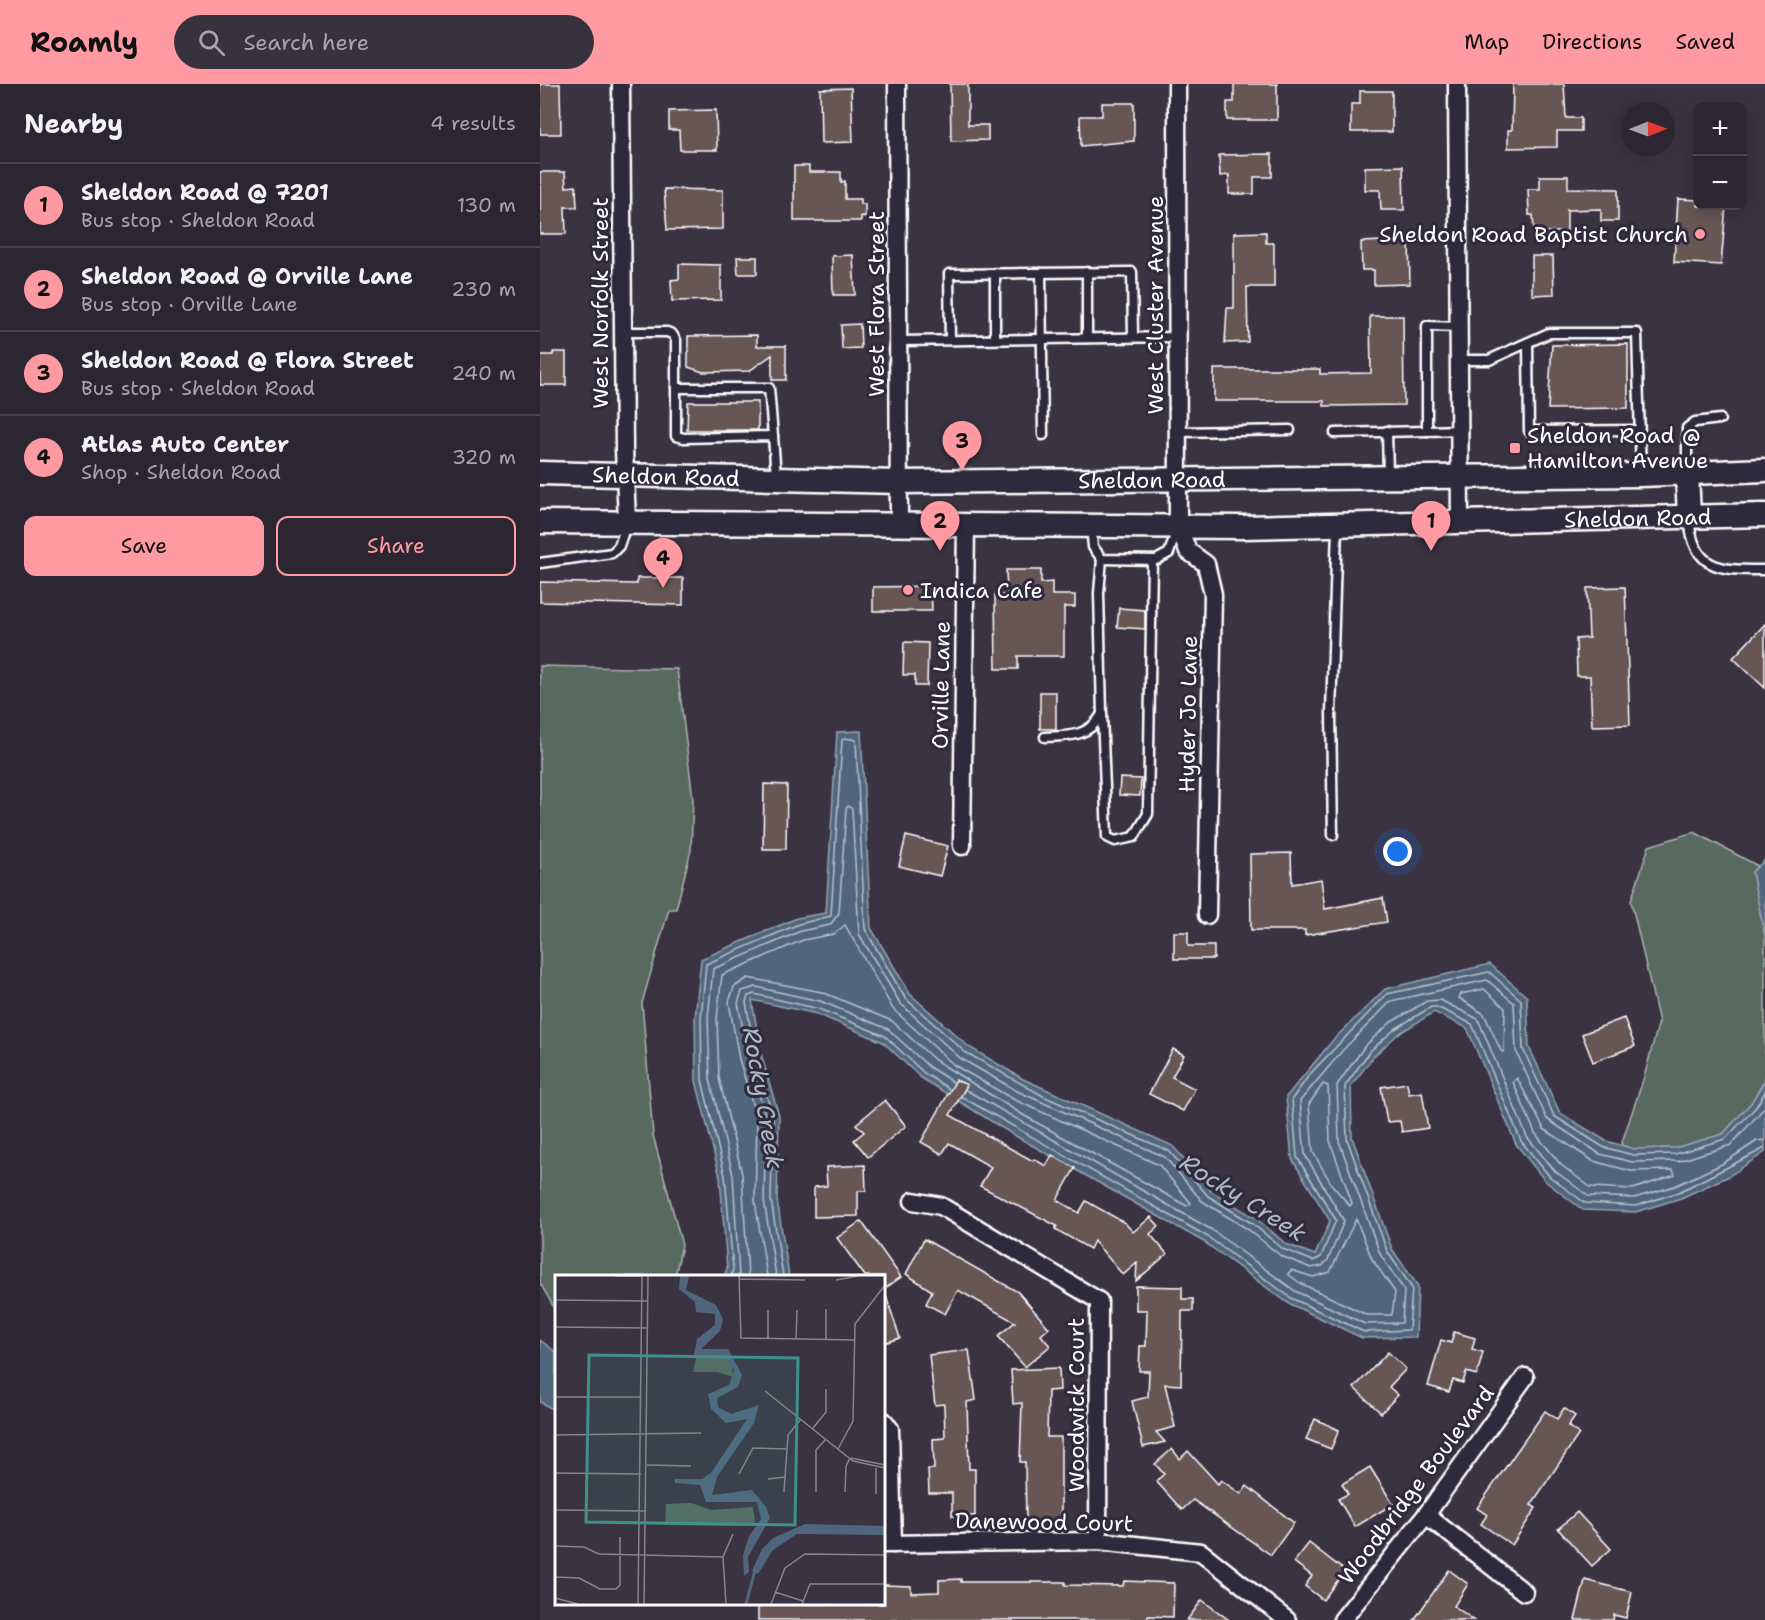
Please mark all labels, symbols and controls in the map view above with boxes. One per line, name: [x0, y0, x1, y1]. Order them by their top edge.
search box: [174, 15, 594, 69]
text: Roamly: [30, 23, 138, 61]
icon: search: [195, 26, 228, 59]
text: Search here: [243, 28, 369, 57]
text: Map: [1464, 28, 1509, 56]
text: Directions: [1542, 28, 1642, 56]
text: Saved: [1675, 28, 1735, 56]
north arrow: [1621, 102, 1675, 156]
map controls: [1693, 102, 1747, 210]
button: +: [1693, 102, 1747, 156]
text: Nearby: [24, 106, 123, 141]
text: 4 results: [430, 110, 516, 136]
button: −: [1693, 156, 1747, 210]
text: Sheldon Road @ 7201: [81, 178, 329, 207]
text: 1: [39, 192, 48, 218]
text: 130 m: [457, 192, 516, 218]
street label: West Cluster Avenue: [1141, 195, 1170, 415]
street label: West Norfolk Street: [586, 197, 615, 409]
text: Bus stop · Sheldon Road: [81, 207, 315, 233]
street label: West Flora Street: [862, 211, 891, 397]
place label: Sheldon Road Baptist Church: [1379, 220, 1688, 249]
marker: Sheldon Road Baptist Church: [1693, 227, 1707, 241]
text: Sheldon Road @ Orville Lane: [81, 262, 413, 291]
text: 2: [37, 276, 51, 302]
text: 230 m: [451, 276, 516, 302]
text: Bus stop · Orville Lane: [81, 291, 297, 317]
text: Sheldon Road @ Flora Street: [81, 346, 414, 375]
text: 3: [37, 360, 51, 386]
text: 240 m: [451, 360, 516, 386]
text: Bus stop · Sheldon Road: [81, 375, 315, 401]
place label: Sheldon Road @ Hamilton Avenue: [1527, 421, 1709, 475]
pin: 3: [942, 422, 982, 471]
text: Atlas Auto Center: [81, 430, 289, 459]
marker: Sheldon Road @ Hamilton Avenue: [1508, 441, 1522, 455]
text: 4: [37, 444, 51, 470]
text: 320 m: [452, 444, 516, 470]
text: Shop · Sheldon Road: [81, 459, 281, 485]
street label: Sheldon Road: [592, 460, 740, 493]
street label: Sheldon Road: [1078, 464, 1226, 495]
pin: 2: [920, 502, 960, 551]
pin: 1: [1412, 502, 1450, 551]
street label: Sheldon Road: [1564, 502, 1712, 534]
button: Save: [24, 516, 264, 576]
button: Share: [276, 516, 516, 576]
pin: 4: [644, 538, 682, 588]
place label: Indica Cafe: [920, 576, 1043, 605]
marker: Indica Cafe: [901, 583, 915, 597]
street label: Orville Lane: [925, 621, 957, 749]
street label: Hyder Jo Lane: [1172, 635, 1204, 793]
your location: [1383, 837, 1412, 866]
water label: Rocky Creek: [735, 1025, 791, 1172]
water label: Rocky Creek: [1174, 1146, 1313, 1250]
inset map: [555, 1275, 885, 1605]
street label: Woodwick Court: [1062, 1318, 1091, 1492]
street label: Woodbridge Boulevard: [1332, 1380, 1500, 1590]
street label: Danewood Court: [955, 1506, 1133, 1538]

